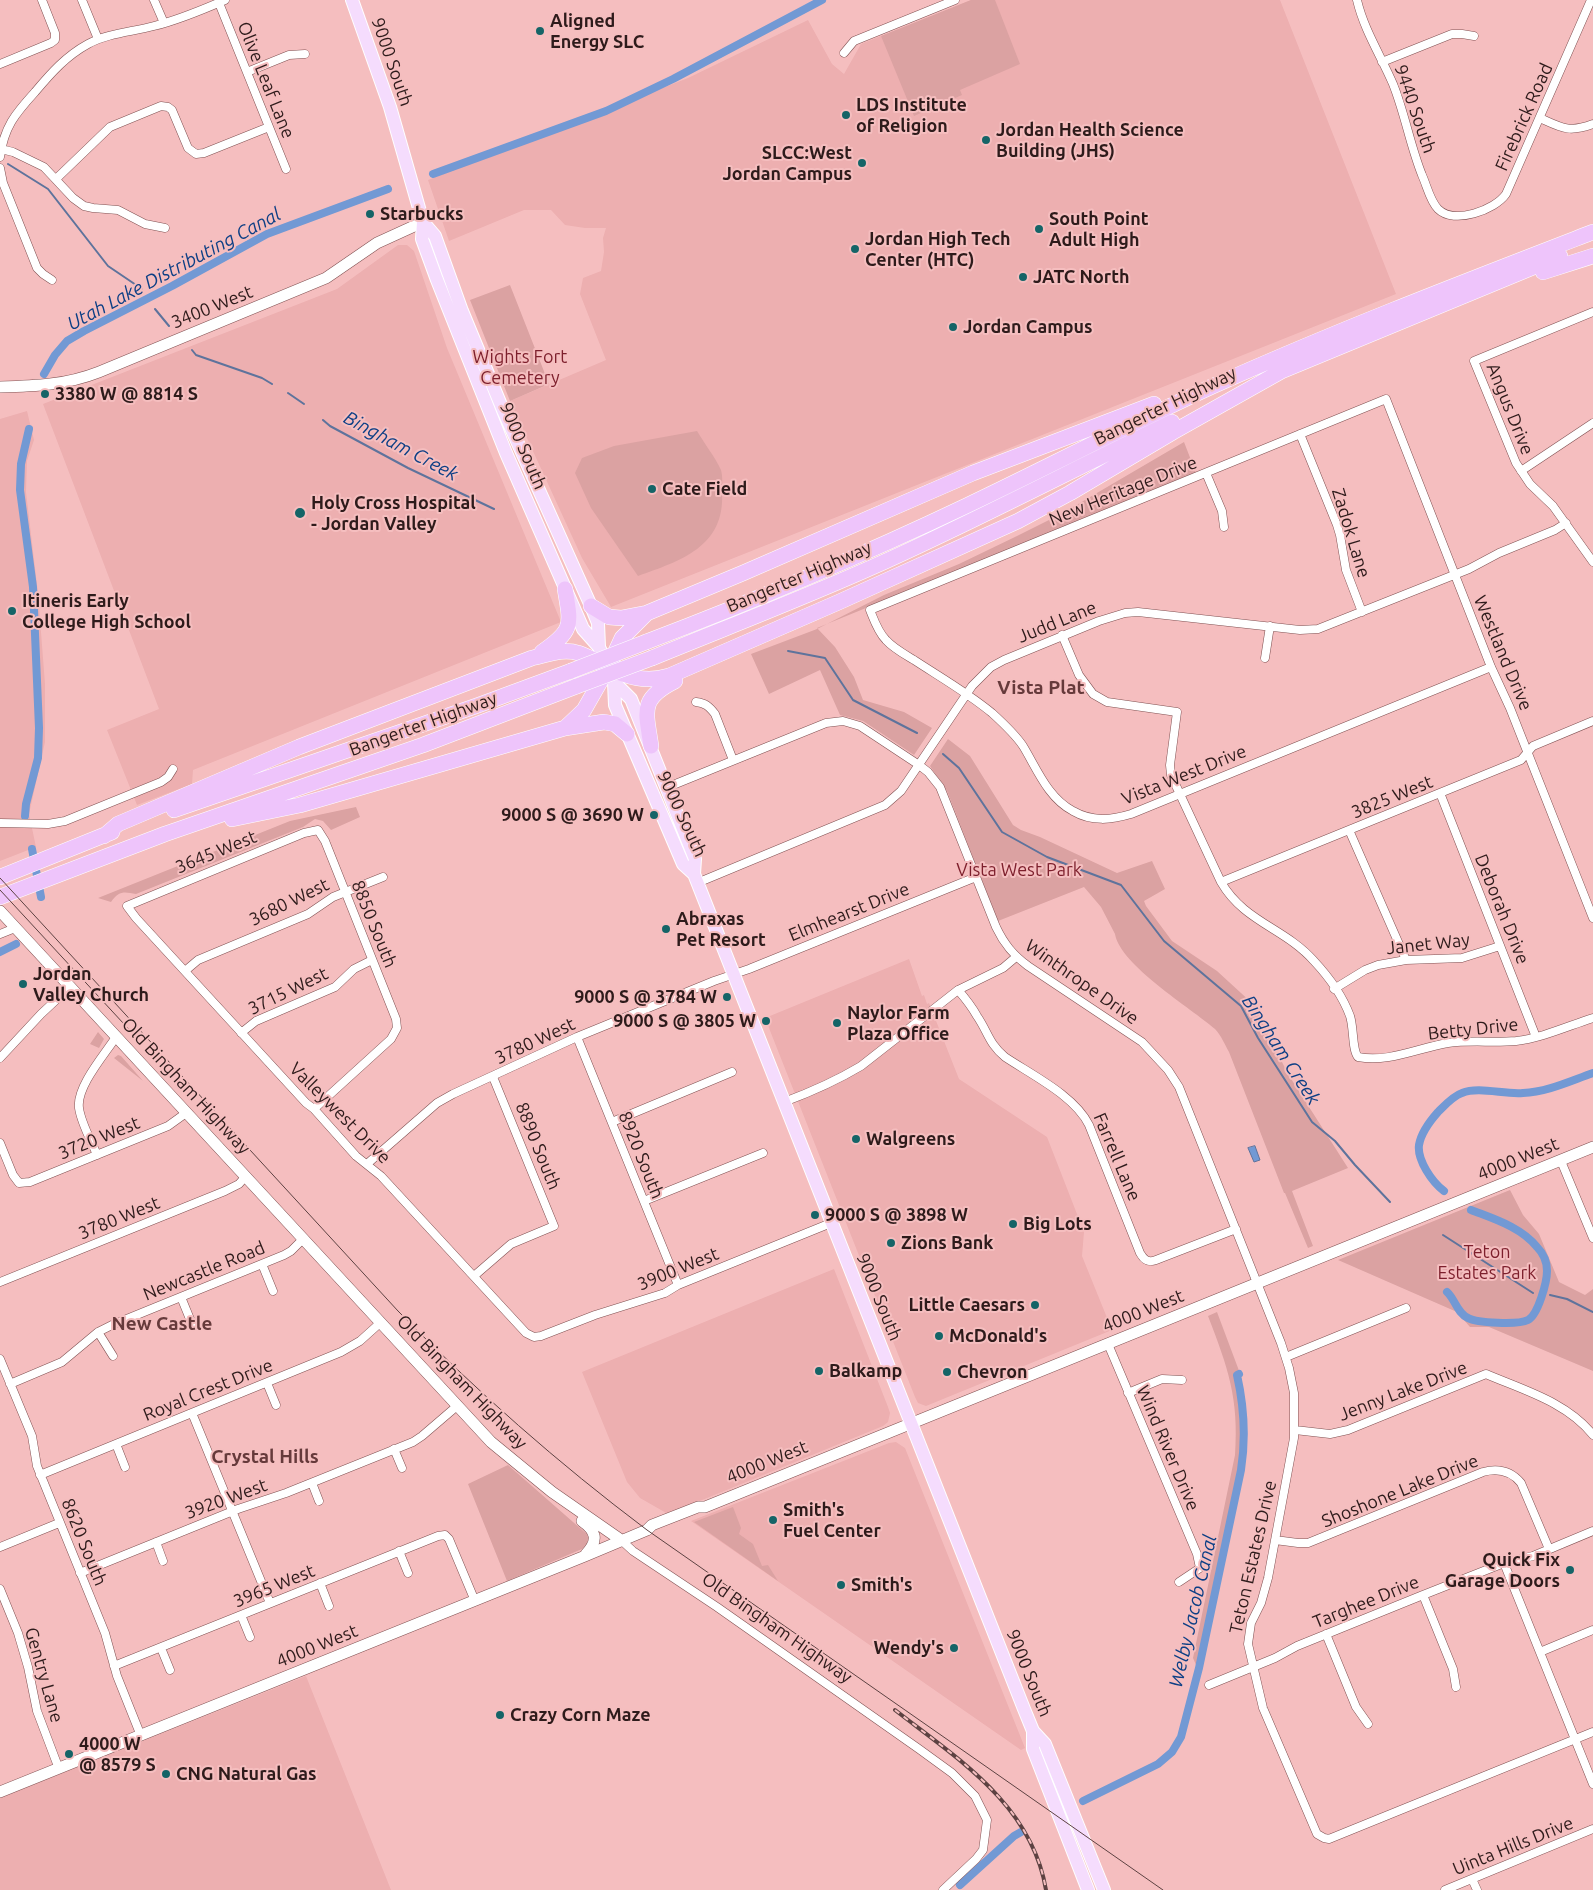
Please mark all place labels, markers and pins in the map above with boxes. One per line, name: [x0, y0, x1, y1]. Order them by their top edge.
place label: Aligned Energy SLC: [550, 10, 644, 52]
marker: Aligned Energy SLC: [534, 25, 546, 37]
place label: LDS Institute of Religion: [856, 94, 967, 136]
marker: LDS Institute of Religion: [840, 109, 852, 121]
place label: Jordan Health Science Building (JHS): [996, 119, 1184, 162]
marker: Jordan Health Science Building (JHS): [980, 134, 992, 146]
place label: SLCC:West Jordan Campus: [722, 142, 852, 184]
marker: SLCC:West Jordan Campus: [856, 157, 868, 169]
place label: Starbucks: [380, 203, 464, 225]
marker: Starbucks: [364, 208, 376, 220]
place label: South Point Adult High: [1049, 208, 1148, 250]
marker: South Point Adult High: [1033, 223, 1045, 235]
place label: Jordan High Tech Center (HTC): [865, 228, 1011, 270]
marker: Jordan High Tech Center (HTC): [849, 243, 861, 255]
place label: JATC North: [1033, 266, 1130, 288]
marker: JATC North: [1017, 271, 1029, 283]
place label: Jordan Campus: [963, 316, 1093, 338]
marker: Jordan Campus: [947, 321, 959, 333]
place label: 3380 W @ 8814 S: [55, 383, 198, 405]
marker: 3380 W @ 8814 S: [39, 388, 51, 400]
place label: Cate Field: [662, 478, 747, 500]
marker: Cate Field: [646, 483, 658, 495]
place label: Holy Cross Hospital - Jordan Valley: [311, 492, 476, 534]
marker: Holy Cross Hospital - Jordan Valley: [293, 506, 307, 520]
place label: Itineris Early College High School: [22, 590, 191, 632]
marker: Itineris Early College High School: [6, 605, 18, 617]
place label: 9000 S @ 3690 W: [501, 804, 644, 826]
marker: 9000 S @ 3690 W: [648, 809, 660, 821]
place label: Abraxas Pet Resort: [676, 908, 766, 951]
marker: Abraxas Pet Resort: [660, 923, 672, 935]
place label: Jordan Valley Church: [33, 963, 149, 1006]
marker: Jordan Valley Church: [17, 978, 29, 990]
place label: 9000 S @ 3784 W: [574, 986, 717, 1008]
marker: 9000 S @ 3784 W: [721, 991, 733, 1003]
place label: Naylor Farm Plaza Office: [847, 1002, 950, 1044]
place label: 9000 S @ 3805 W: [613, 1010, 756, 1032]
marker: 9000 S @ 3805 W: [760, 1015, 772, 1027]
marker: Naylor Farm Plaza Office: [831, 1017, 843, 1029]
place label: Walgreens: [866, 1128, 955, 1150]
marker: Walgreens: [850, 1133, 862, 1145]
place label: 9000 S @ 3898 W: [825, 1204, 968, 1226]
marker: 9000 S @ 3898 W: [809, 1209, 821, 1221]
place label: Big Lots: [1023, 1213, 1092, 1235]
marker: Big Lots: [1007, 1218, 1019, 1230]
place label: Zions Bank: [901, 1232, 993, 1254]
marker: Zions Bank: [885, 1237, 897, 1249]
place label: Little Caesars: [909, 1294, 1025, 1316]
marker: Little Caesars: [1029, 1299, 1041, 1311]
place label: McDonald's: [949, 1325, 1047, 1347]
marker: McDonald's: [933, 1330, 945, 1342]
place label: Balkamp: [829, 1360, 902, 1382]
place label: Chevron: [957, 1361, 1028, 1383]
marker: Balkamp: [813, 1365, 825, 1377]
marker: Chevron: [941, 1366, 953, 1378]
place label: Smith's Fuel Center: [783, 1499, 881, 1542]
marker: Smith's Fuel Center: [767, 1514, 779, 1526]
place label: Quick Fix Garage Doors: [1445, 1549, 1560, 1592]
marker: Quick Fix Garage Doors: [1564, 1564, 1576, 1576]
place label: Smith's: [851, 1574, 913, 1596]
marker: Smith's: [835, 1579, 847, 1591]
place label: Wendy's: [873, 1637, 944, 1659]
marker: Wendy's: [948, 1642, 960, 1654]
place label: Crazy Corn Maze: [510, 1704, 651, 1726]
marker: Crazy Corn Maze: [494, 1709, 506, 1721]
place label: 4000 W @ 8579 S: [79, 1733, 156, 1776]
marker: 4000 W @ 8579 S: [63, 1748, 75, 1760]
place label: CNG Natural Gas: [176, 1763, 317, 1785]
marker: CNG Natural Gas: [160, 1768, 172, 1780]

